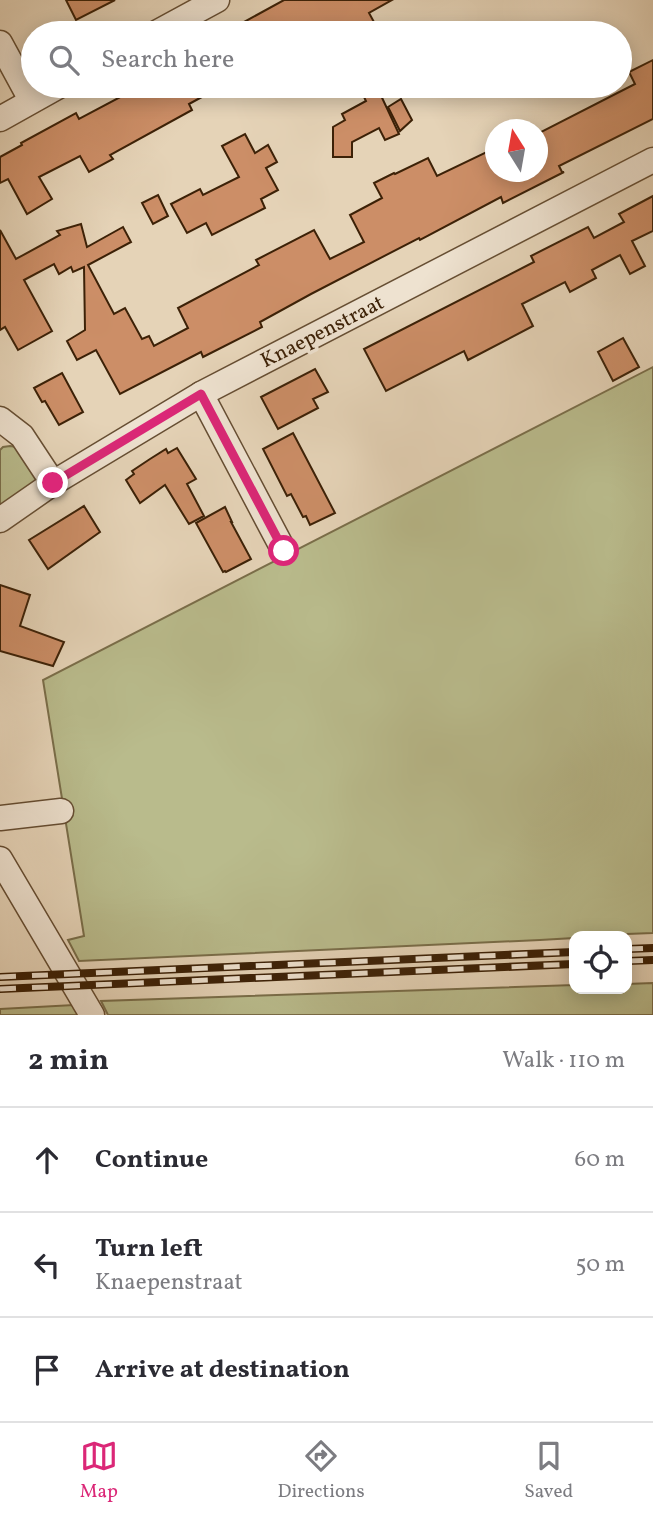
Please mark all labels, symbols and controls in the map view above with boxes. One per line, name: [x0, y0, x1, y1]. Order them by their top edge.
search box: [21, 21, 632, 98]
icon: search: [45, 41, 83, 79]
text: Search here: [101, 42, 234, 78]
north arrow: [485, 119, 548, 182]
street label: Knaepenstraat: [256, 289, 389, 376]
route end: [37, 467, 68, 498]
route start: [268, 535, 299, 566]
map controls: [569, 931, 632, 994]
button: locate: [569, 931, 632, 994]
text: 2 min: [28, 1040, 109, 1082]
text: Walk · 110 m: [502, 1045, 625, 1077]
icon: ahead: [28, 1141, 66, 1179]
text: Continue: [95, 1142, 208, 1178]
text: 60 m: [575, 1144, 625, 1176]
text: Turn left: [95, 1231, 203, 1267]
icon: left: [28, 1246, 66, 1284]
text: 50 m: [576, 1249, 625, 1281]
text: Knaepenstraat: [95, 1267, 243, 1299]
icon: arrive: [28, 1351, 66, 1389]
text: Arrive at destination: [95, 1352, 350, 1388]
tab: Map: [80, 1437, 118, 1505]
tab: Directions: [278, 1437, 365, 1505]
tab: Saved: [524, 1437, 573, 1505]

